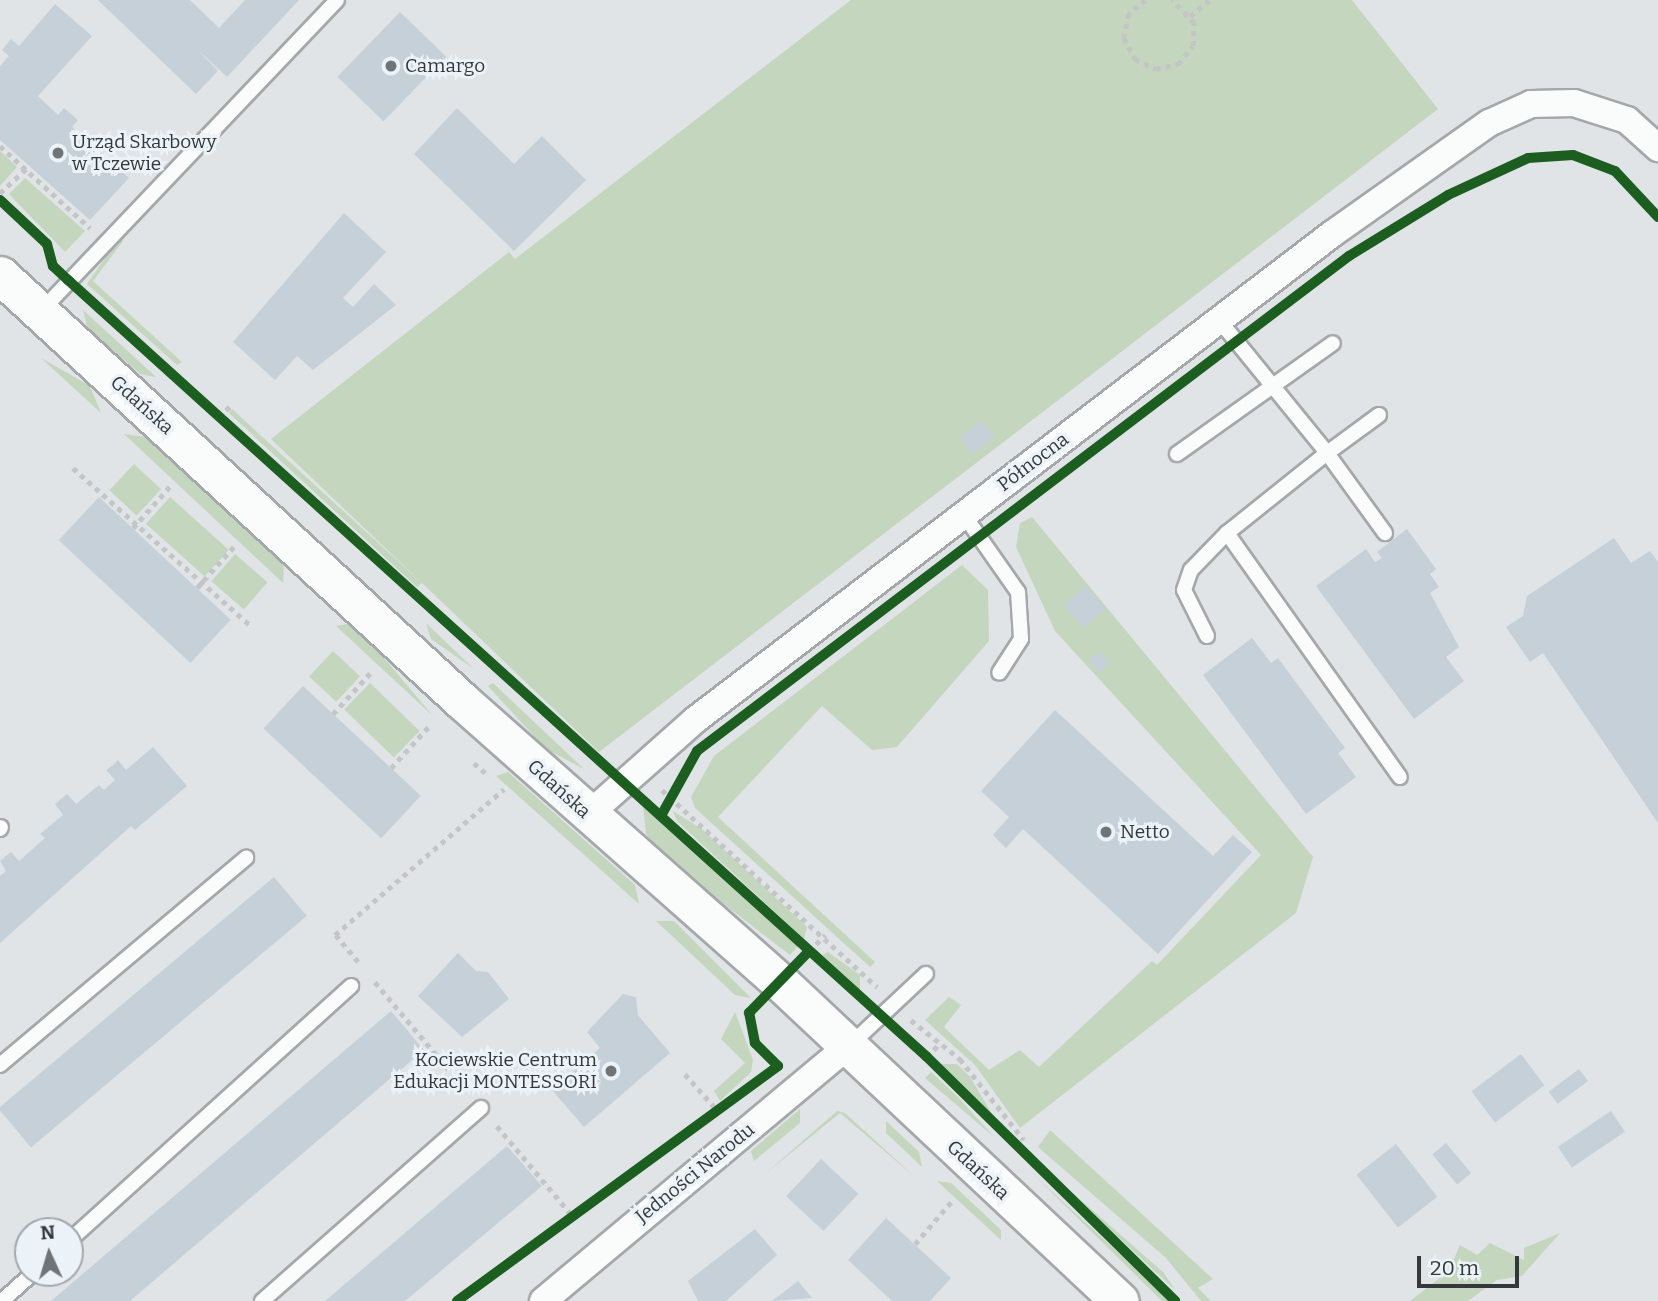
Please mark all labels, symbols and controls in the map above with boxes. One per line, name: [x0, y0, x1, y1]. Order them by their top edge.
place label: Camargo: [405, 55, 485, 77]
marker: Camargo: [383, 58, 399, 74]
place label: Urząd Skarbowy w Tczewie: [72, 131, 217, 175]
marker: Urząd Skarbowy w Tczewie: [50, 145, 66, 161]
street label: Gdańska: [106, 371, 178, 439]
street label: Północna: [993, 428, 1073, 496]
street label: Gdańska: [523, 755, 595, 823]
place label: Netto: [1120, 821, 1170, 843]
marker: Netto: [1098, 824, 1114, 840]
place label: Kociewskie Centrum Edukacji MONTESSORI: [393, 1049, 597, 1093]
marker: Kociewskie Centrum Edukacji MONTESSORI: [603, 1063, 619, 1079]
street label: Jedności Narodu: [631, 1118, 759, 1228]
street label: Gdańska: [942, 1135, 1014, 1205]
north arrow: [14, 1217, 84, 1287]
text: N: [40, 1221, 56, 1245]
scale bar: [1420, 1242, 1522, 1286]
text: 20 m: [1430, 1255, 1479, 1281]

